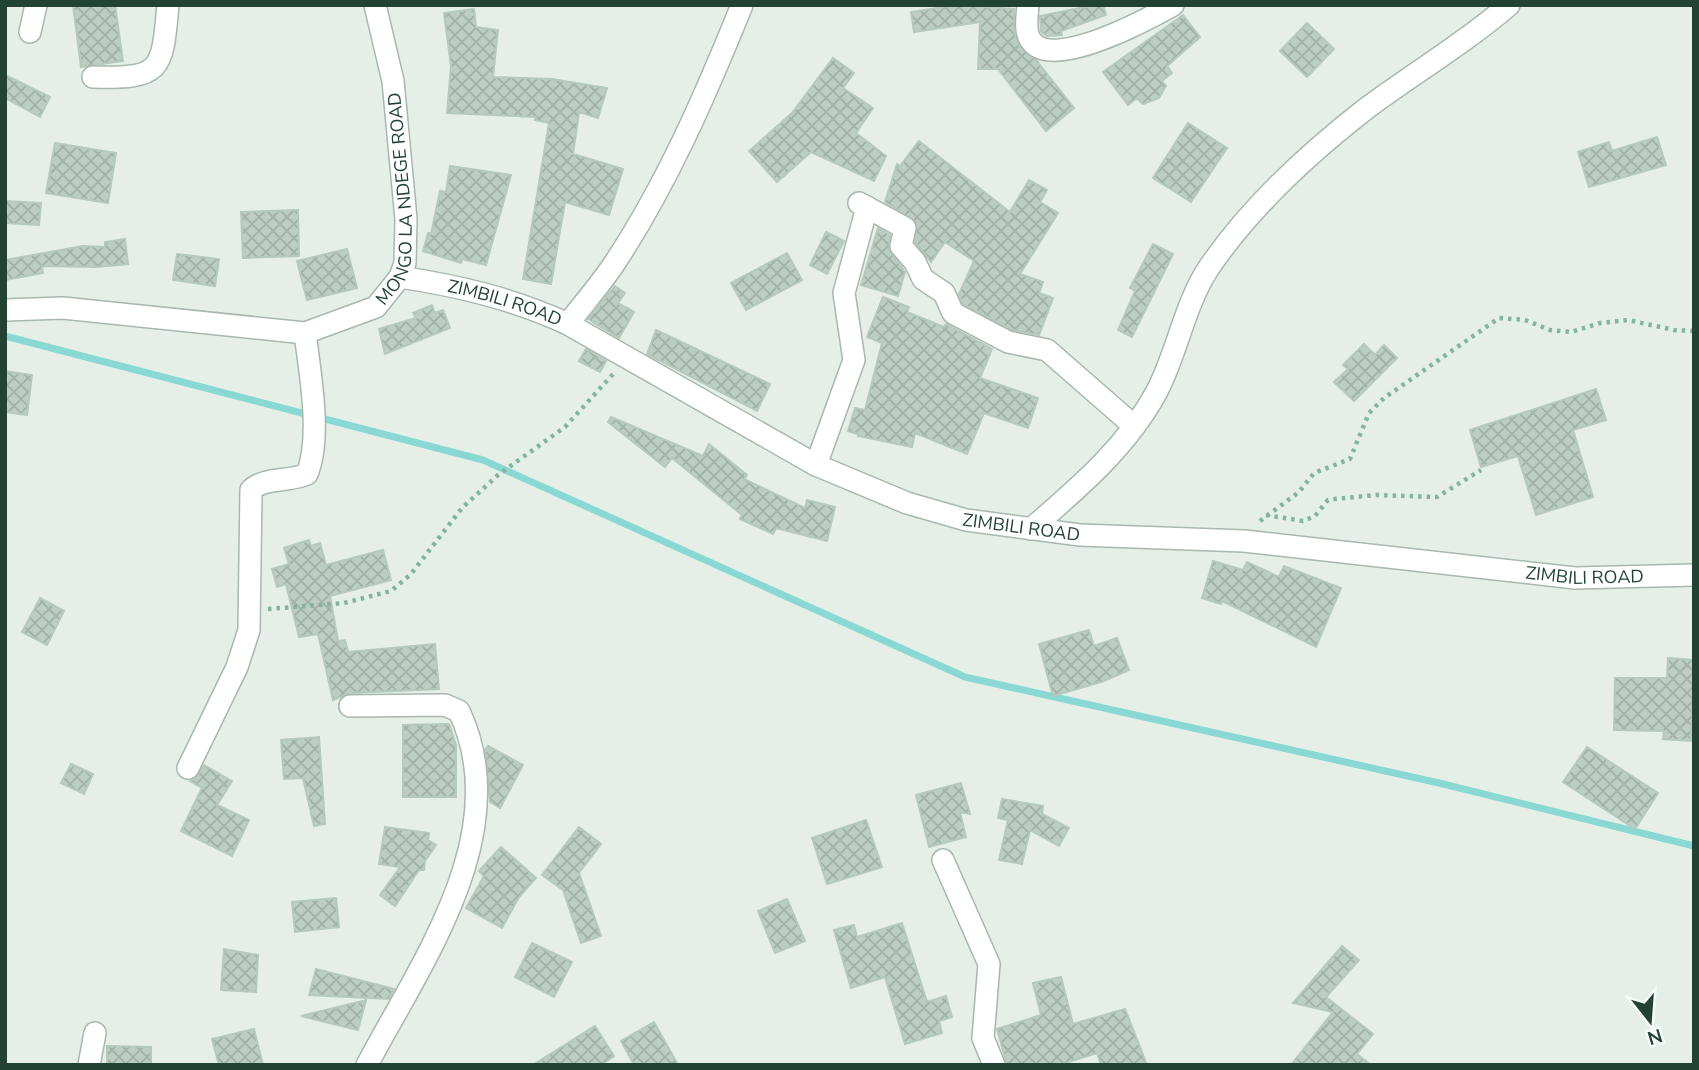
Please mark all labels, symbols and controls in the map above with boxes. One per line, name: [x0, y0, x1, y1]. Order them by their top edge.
street label: MONGO LA NDEGE ROAD: [370, 91, 418, 310]
street label: ZIMBILI ROAD: [446, 274, 566, 332]
street label: ZIMBILI ROAD: [961, 508, 1081, 547]
street label: ZIMBILI ROAD: [1524, 561, 1644, 590]
north arrow: [1615, 986, 1685, 1056]
text: N: [1644, 1022, 1665, 1051]

